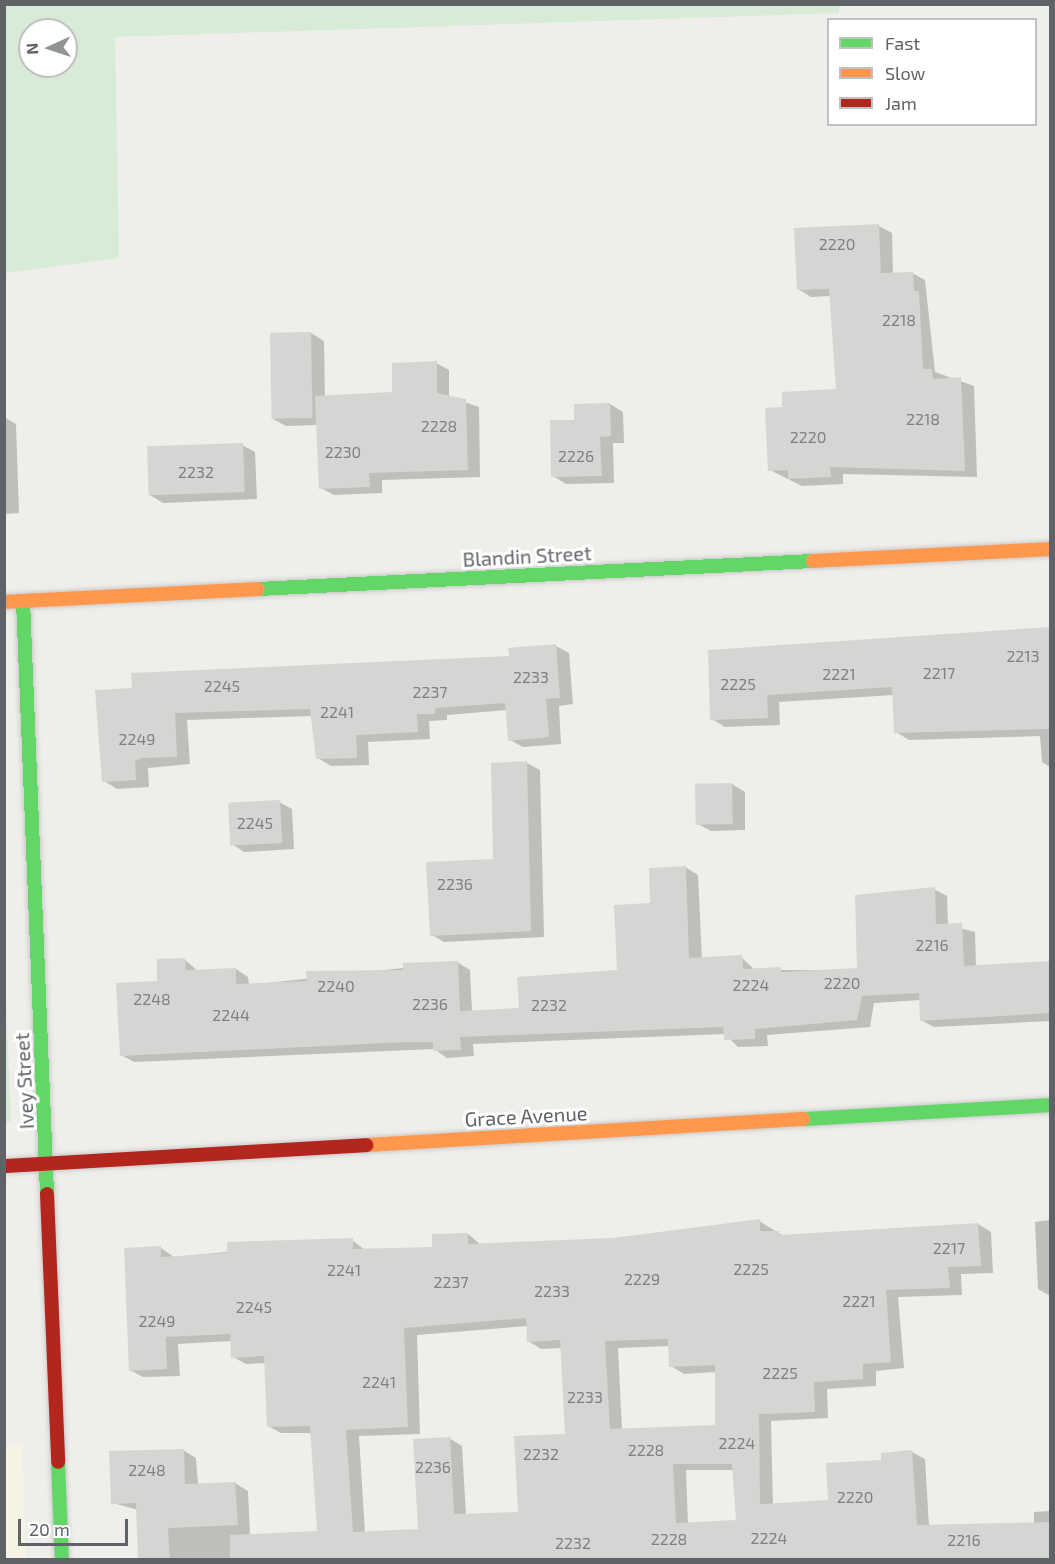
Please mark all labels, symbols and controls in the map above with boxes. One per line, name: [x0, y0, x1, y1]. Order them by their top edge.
north arrow: [18, 18, 78, 78]
legend: [827, 18, 1037, 126]
text: Fast: [885, 32, 920, 54]
text: N: [22, 43, 41, 55]
text: Slow: [885, 62, 925, 84]
text: Jam: [885, 92, 917, 114]
house number: 2220: [819, 234, 855, 254]
house number: 2218: [882, 310, 916, 330]
house number: 2218: [906, 409, 940, 429]
house number: 2228: [421, 416, 457, 436]
house number: 2220: [790, 427, 826, 447]
house number: 2230: [325, 442, 361, 462]
house number: 2226: [558, 446, 594, 466]
house number: 2232: [178, 462, 214, 482]
street label: Blandin Street: [462, 541, 592, 571]
house number: 2213: [1006, 646, 1040, 666]
house number: 2217: [923, 663, 955, 683]
house number: 2221: [822, 664, 856, 684]
house number: 2233: [513, 667, 549, 687]
house number: 2225: [720, 674, 756, 694]
house number: 2245: [204, 676, 240, 696]
house number: 2237: [412, 682, 448, 702]
house number: 2241: [320, 702, 354, 722]
house number: 2249: [119, 729, 155, 749]
house number: 2245: [237, 813, 273, 833]
house number: 2236: [437, 874, 473, 894]
house number: 2216: [915, 935, 949, 955]
house number: 2220: [824, 973, 860, 993]
house number: 2224: [733, 975, 769, 995]
house number: 2240: [317, 976, 355, 996]
house number: 2248: [133, 989, 171, 1009]
house number: 2236: [412, 994, 448, 1014]
house number: 2232: [531, 995, 567, 1015]
house number: 2244: [212, 1005, 250, 1025]
street label: Ivey Street: [9, 1032, 39, 1130]
street label: Grace Avenue: [464, 1101, 588, 1131]
house number: 2217: [933, 1238, 965, 1258]
house number: 2225: [733, 1259, 769, 1279]
house number: 2241: [327, 1260, 361, 1280]
house number: 2229: [624, 1269, 660, 1289]
house number: 2237: [433, 1272, 469, 1292]
house number: 2233: [534, 1281, 570, 1301]
house number: 2221: [842, 1291, 876, 1311]
house number: 2245: [236, 1297, 272, 1317]
house number: 2249: [139, 1311, 175, 1331]
house number: 2225: [762, 1363, 798, 1383]
house number: 2241: [362, 1372, 396, 1392]
house number: 2233: [567, 1387, 603, 1407]
house number: 2224: [719, 1433, 755, 1453]
house number: 2228: [628, 1440, 664, 1460]
house number: 2232: [523, 1444, 559, 1464]
house number: 2236: [415, 1457, 451, 1477]
house number: 2248: [128, 1460, 166, 1480]
house number: 2220: [837, 1487, 873, 1507]
scale bar: [21, 1507, 130, 1545]
text: 20 m: [29, 1518, 70, 1540]
house number: 2224: [751, 1528, 787, 1548]
house number: 2228: [651, 1529, 687, 1549]
house number: 2216: [947, 1530, 981, 1550]
house number: 2232: [555, 1533, 591, 1553]

